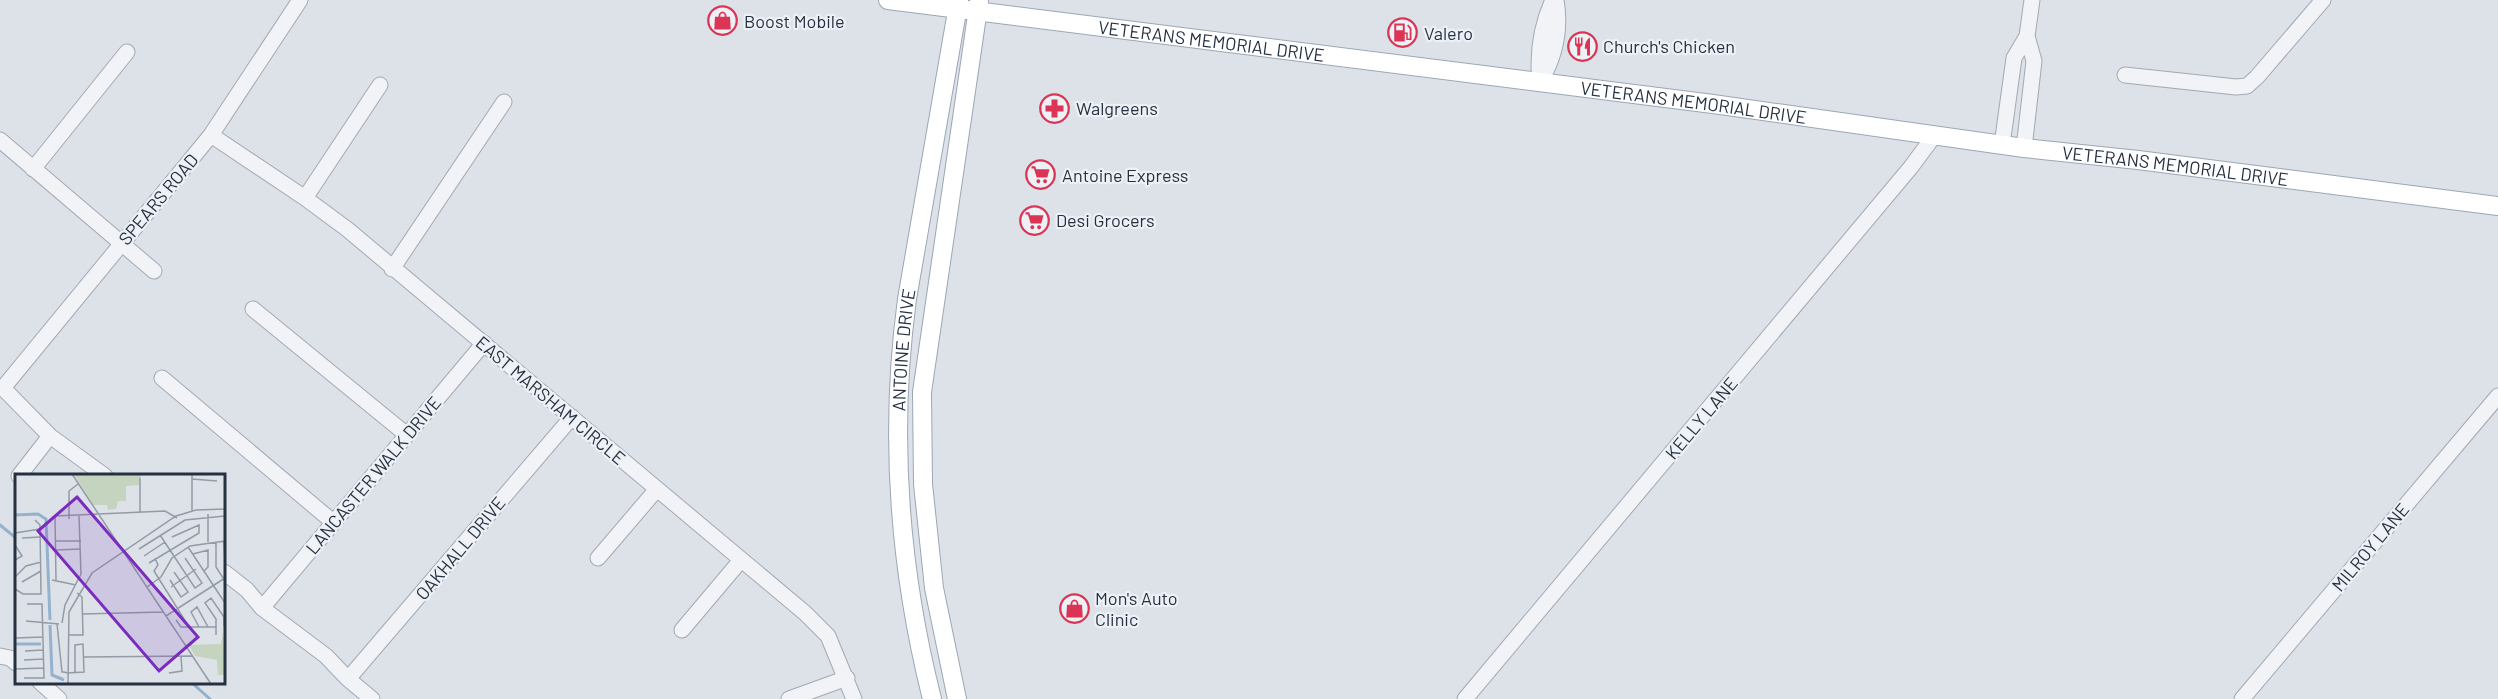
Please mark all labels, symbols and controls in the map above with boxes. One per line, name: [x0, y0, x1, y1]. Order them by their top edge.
shop icon: Boost Mobile: [707, 5, 739, 37]
place label: Boost Mobile: [744, 10, 845, 32]
street label: VETERANS MEMORIAL DRIVE: [1097, 16, 1326, 66]
fuel station icon: Valero: [1387, 17, 1419, 49]
place label: Valero: [1424, 22, 1473, 44]
restaurant icon: Church's Chicken: [1566, 30, 1598, 62]
place label: Church's Chicken: [1603, 35, 1735, 57]
street label: VETERANS MEMORIAL DRIVE: [1579, 76, 1808, 128]
pharmacy icon: Walgreens: [1039, 92, 1071, 124]
place label: Walgreens: [1076, 97, 1158, 119]
street label: VETERANS MEMORIAL DRIVE: [2061, 141, 2290, 190]
street label: SPEARS ROAD: [113, 149, 203, 249]
supermarket icon: Antoine Express: [1025, 159, 1057, 191]
place label: Antoine Express: [1062, 164, 1188, 186]
supermarket icon: Desi Grocers: [1019, 204, 1051, 236]
place label: Desi Grocers: [1056, 209, 1155, 231]
street label: ANTOINE DRIVE: [887, 287, 920, 412]
street label: EAST MARSHAM CIRCLE: [472, 331, 630, 469]
street label: KELLY LANE: [1660, 372, 1742, 464]
street label: LANCASTER WALK DRIVE: [301, 392, 445, 558]
inset map: [15, 474, 225, 684]
street label: OAKHALL DRIVE: [410, 492, 510, 604]
street label: MILROY LANE: [2327, 498, 2413, 596]
place label: Mon's Auto Clinic: [1095, 587, 1178, 630]
shop icon: Mon's Auto Clinic: [1058, 592, 1090, 624]

